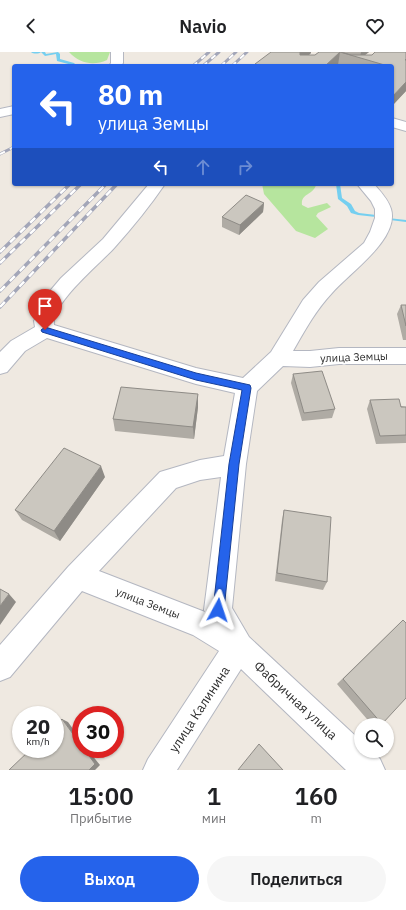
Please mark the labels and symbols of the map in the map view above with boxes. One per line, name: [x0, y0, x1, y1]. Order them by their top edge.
pin: [28, 289, 62, 330]
street label: улица Земцы: [320, 349, 388, 365]
street label: улица Земцы: [114, 584, 182, 622]
position arrow: [197, 589, 239, 631]
street label: Фабричная улица: [250, 657, 341, 743]
street label: улица Калинина: [165, 663, 234, 756]
speed limit sign: 30: [72, 706, 124, 758]

